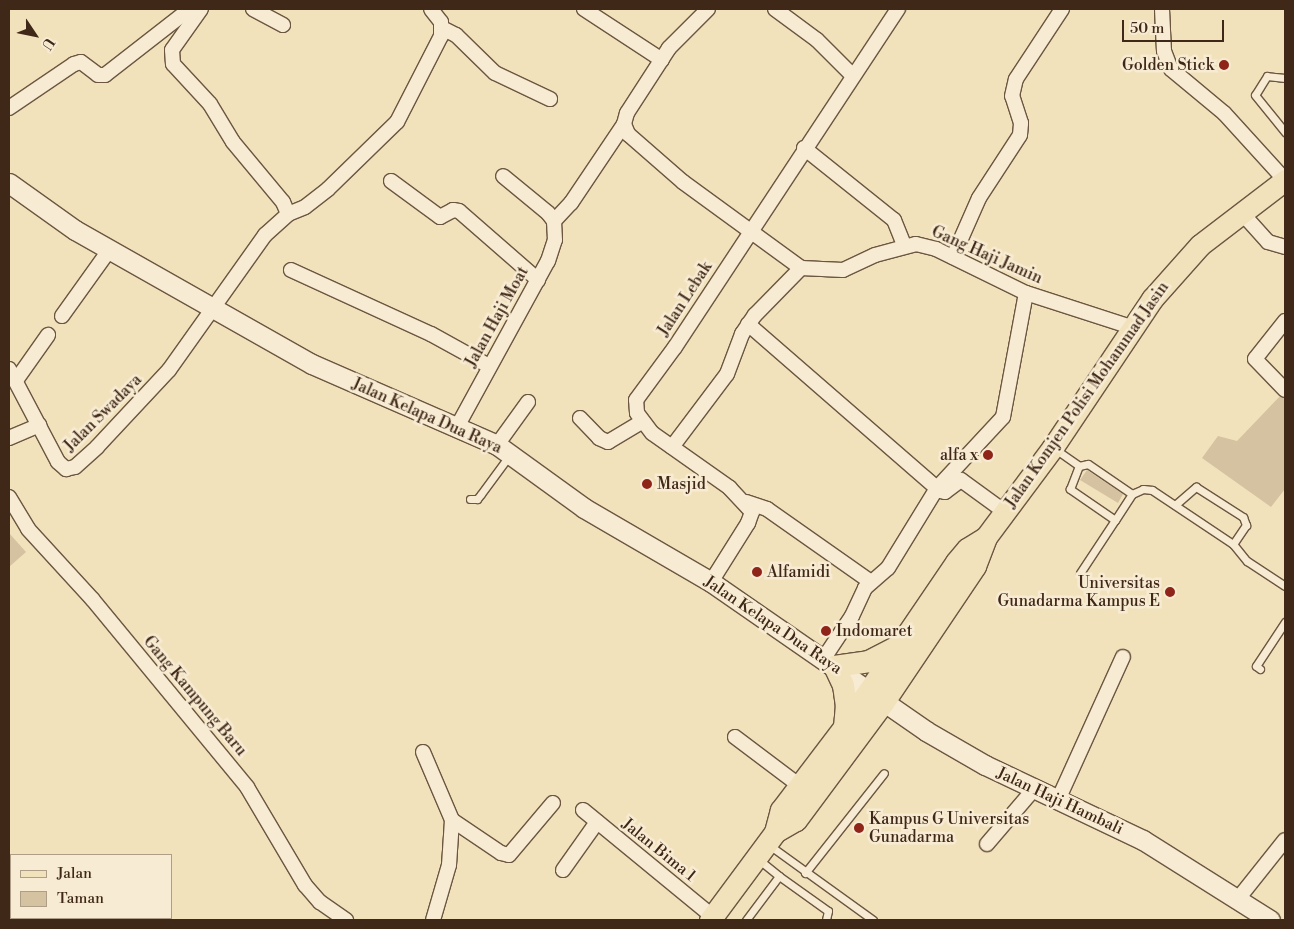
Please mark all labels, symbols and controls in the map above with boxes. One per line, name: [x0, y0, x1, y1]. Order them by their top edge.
north arrow: [10, 10, 60, 60]
scale bar: [1124, 10, 1226, 42]
text: 50 m: [1130, 19, 1164, 38]
text: U: [37, 34, 58, 53]
place label: Golden Stick: [1122, 55, 1214, 75]
marker: Golden Stick: [1218, 59, 1230, 71]
street label: Gang Haji Jamin: [929, 222, 1045, 288]
street label: Jalan Lebak: [654, 258, 716, 340]
street label: Jalan Haji Moat: [461, 263, 533, 371]
street label: Jalan Komjen Polisi Mohammad Jasin: [1001, 278, 1173, 512]
street label: Jalan Swadaya: [60, 370, 146, 456]
street label: Jalan Kelapa Dua Raya: [349, 374, 505, 458]
place label: alfa x: [940, 445, 978, 465]
marker: alfa x: [982, 449, 994, 461]
place label: Masjid: [657, 474, 706, 494]
marker: Masjid: [641, 478, 653, 490]
place label: Alfamidi: [767, 562, 830, 582]
marker: Alfamidi: [751, 566, 763, 578]
street label: Jalan Kelapa Dua Raya: [701, 572, 845, 678]
place label: Universitas Gunadarma Kampus E: [998, 573, 1160, 611]
marker: Universitas Gunadarma Kampus E: [1164, 586, 1176, 598]
place label: Indomaret: [836, 621, 912, 641]
marker: Indomaret: [820, 625, 832, 637]
street label: Gang Kampung Baru: [139, 632, 251, 760]
street label: Jalan Haji Hambali: [994, 763, 1126, 839]
place label: Kampus G Universitas Gunadarma: [869, 809, 1029, 847]
street label: Jalan Bima 1: [618, 814, 700, 886]
marker: Kampus G Universitas Gunadarma: [853, 822, 865, 834]
legend: [10, 854, 172, 919]
text: Jalan: [57, 864, 92, 883]
text: Taman: [57, 889, 104, 908]

